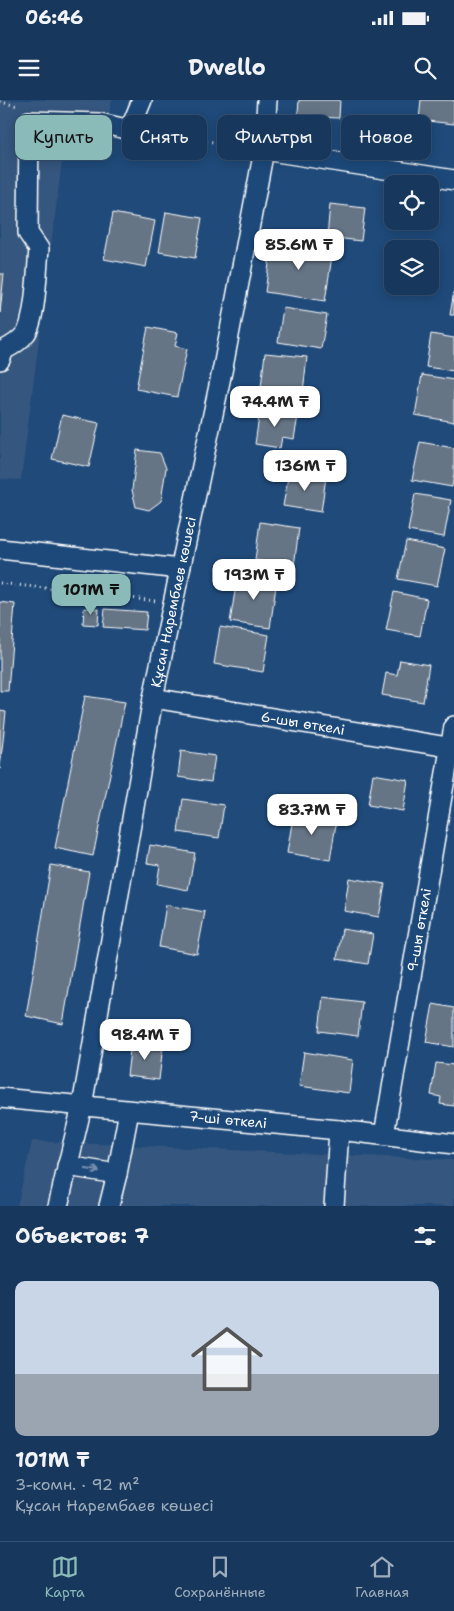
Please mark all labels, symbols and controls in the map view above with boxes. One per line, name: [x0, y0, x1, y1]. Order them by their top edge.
text: 06:46: [25, 5, 83, 30]
text: Dwello: [188, 53, 266, 82]
icon: menu: [15, 54, 43, 82]
icon: search: [411, 54, 439, 82]
chip: Купить: [15, 115, 112, 160]
chip: Снять: [122, 115, 207, 160]
chip: Фильтры: [217, 115, 331, 160]
chip: Новое: [341, 115, 431, 160]
map controls: [384, 175, 439, 295]
button: locate: [384, 175, 439, 230]
pin: 85.6M ₸: [253, 228, 345, 271]
text: 85.6M ₸: [265, 234, 333, 255]
button: layers: [384, 240, 439, 295]
pin: 74.4M ₸: [229, 386, 321, 428]
text: 74.4M ₸: [241, 391, 309, 412]
pin: 136M ₸: [264, 450, 346, 492]
text: 136M ₸: [274, 455, 336, 476]
street label: Құсан Нарембаев көшесі: [146, 515, 200, 689]
pin: 193M ₸: [213, 558, 295, 601]
text: 193M ₸: [223, 564, 285, 585]
pin: 101M ₸: [50, 574, 132, 616]
text: 101M ₸: [63, 579, 119, 600]
street label: 6-шы өткелі: [260, 707, 346, 739]
pin: 83.7M ₸: [266, 794, 358, 836]
text: 83.7M ₸: [278, 799, 346, 820]
street label: 9-шы өткелі: [403, 887, 435, 973]
pin: 98.4M ₸: [99, 1018, 191, 1061]
text: 98.4M ₸: [111, 1024, 179, 1045]
street label: 7-ші өткелі: [188, 1107, 268, 1132]
one-way arrow: [84, 1165, 100, 1175]
text: Объектов: 7: [15, 1222, 149, 1250]
icon: filters: [411, 1222, 439, 1250]
icon: home: [182, 1314, 272, 1404]
text: 101M ₸: [15, 1446, 89, 1474]
text: 3-комн. · 92 m²: [15, 1474, 140, 1495]
text: Құсан Нарембаев көшесі: [15, 1495, 214, 1516]
tab: Карта: [45, 1553, 85, 1601]
tab: Сохранённые: [174, 1553, 266, 1601]
tab: Главная: [355, 1553, 409, 1601]

